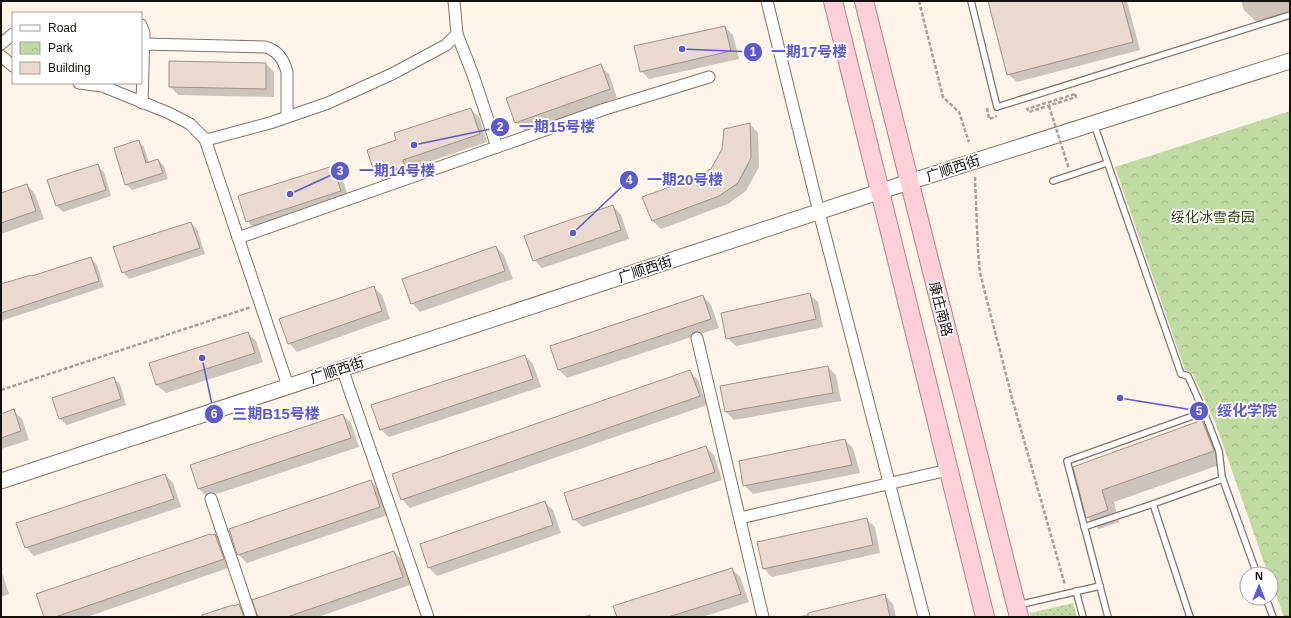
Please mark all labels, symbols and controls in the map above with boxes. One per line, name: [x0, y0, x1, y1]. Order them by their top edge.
legend: [12, 12, 142, 84]
text: Road: [48, 21, 77, 35]
callout: 一期17号楼: [743, 38, 856, 65]
text: Park: [48, 41, 74, 55]
text: 一期17号楼: [771, 43, 847, 60]
text: 1: [750, 45, 757, 59]
text: Building: [48, 61, 91, 75]
callout: 一期15号楼: [490, 114, 603, 141]
text: 一期15号楼: [519, 118, 595, 135]
text: 2: [497, 120, 504, 134]
street label: 广顺西街: [924, 152, 982, 184]
callout: 一期14号楼: [330, 157, 443, 184]
text: 一期14号楼: [359, 162, 435, 179]
text: 3: [337, 164, 344, 178]
callout: 一期20号楼: [619, 167, 732, 194]
text: 一期20号楼: [647, 171, 723, 188]
text: 4: [626, 173, 633, 187]
park label: 绥化冰雪奇园: [1171, 209, 1255, 225]
street label: 广顺西街: [616, 253, 674, 285]
street label: 康庄南路: [926, 280, 956, 338]
street label: 广顺西街: [308, 354, 366, 386]
callout: 绥化学院: [1189, 397, 1285, 424]
callout: 三期B15号楼: [204, 400, 327, 427]
text: 绥化学院: [1217, 402, 1277, 419]
text: 5: [1196, 404, 1203, 418]
text: 三期B15号楼: [232, 405, 320, 422]
text: 6: [211, 407, 218, 421]
north arrow: [1239, 566, 1279, 606]
text: N: [1255, 570, 1263, 582]

